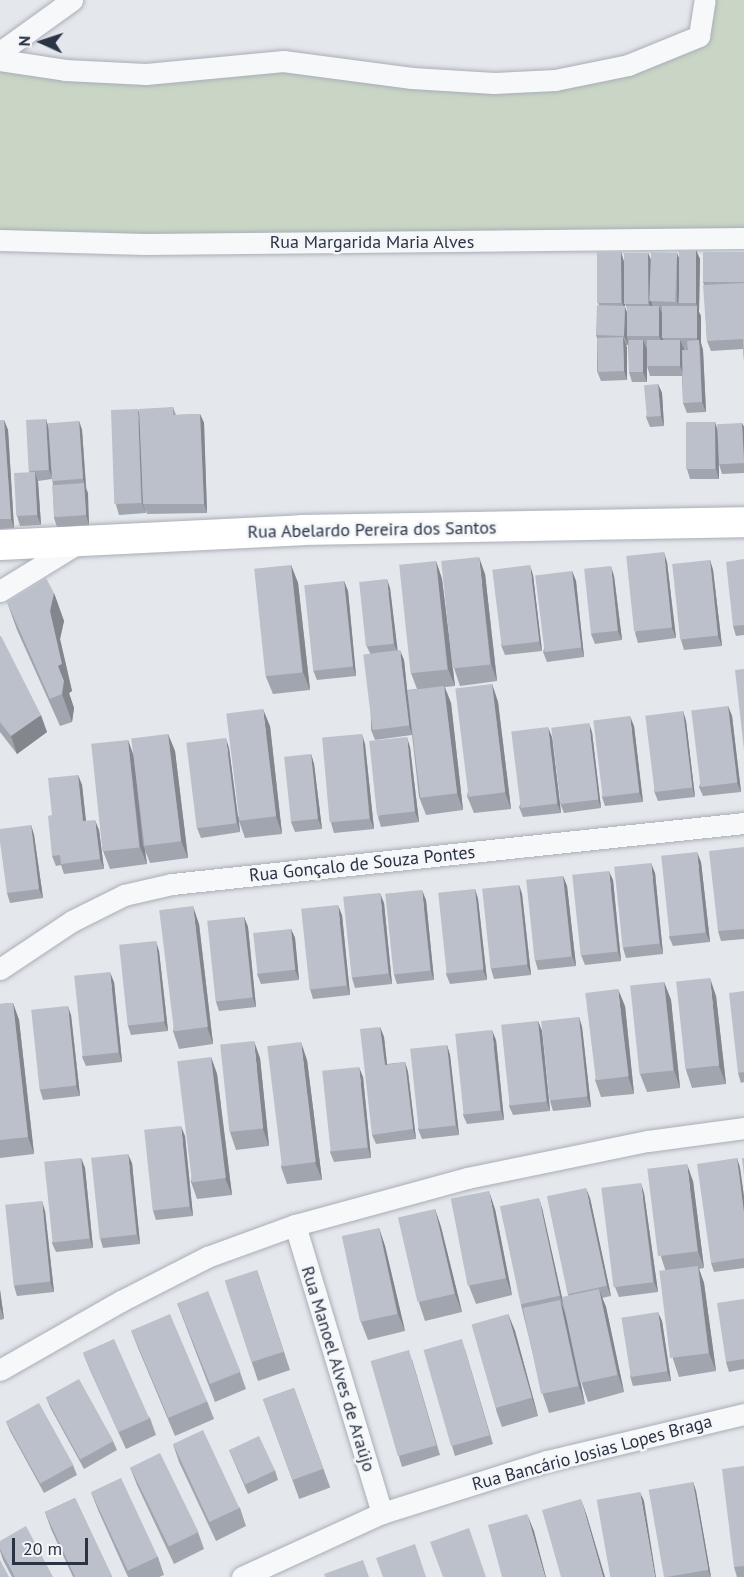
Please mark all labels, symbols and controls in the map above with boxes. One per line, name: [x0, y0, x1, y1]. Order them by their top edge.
north arrow: [12, 12, 72, 72]
text: N: [14, 35, 34, 47]
street label: Rua Margarida Maria Alves: [269, 231, 475, 253]
street label: Rua Abelardo Pereira dos Santos: [247, 517, 497, 543]
street label: Rua Gonçalo de Souza Pontes: [248, 841, 476, 887]
street label: Rua Manoel Alves de Araújo: [296, 1263, 380, 1475]
street label: Rua Bancário Josias Lopes Braga: [470, 1411, 714, 1495]
scale bar: [15, 1526, 92, 1564]
text: 20 m: [23, 1537, 62, 1560]

